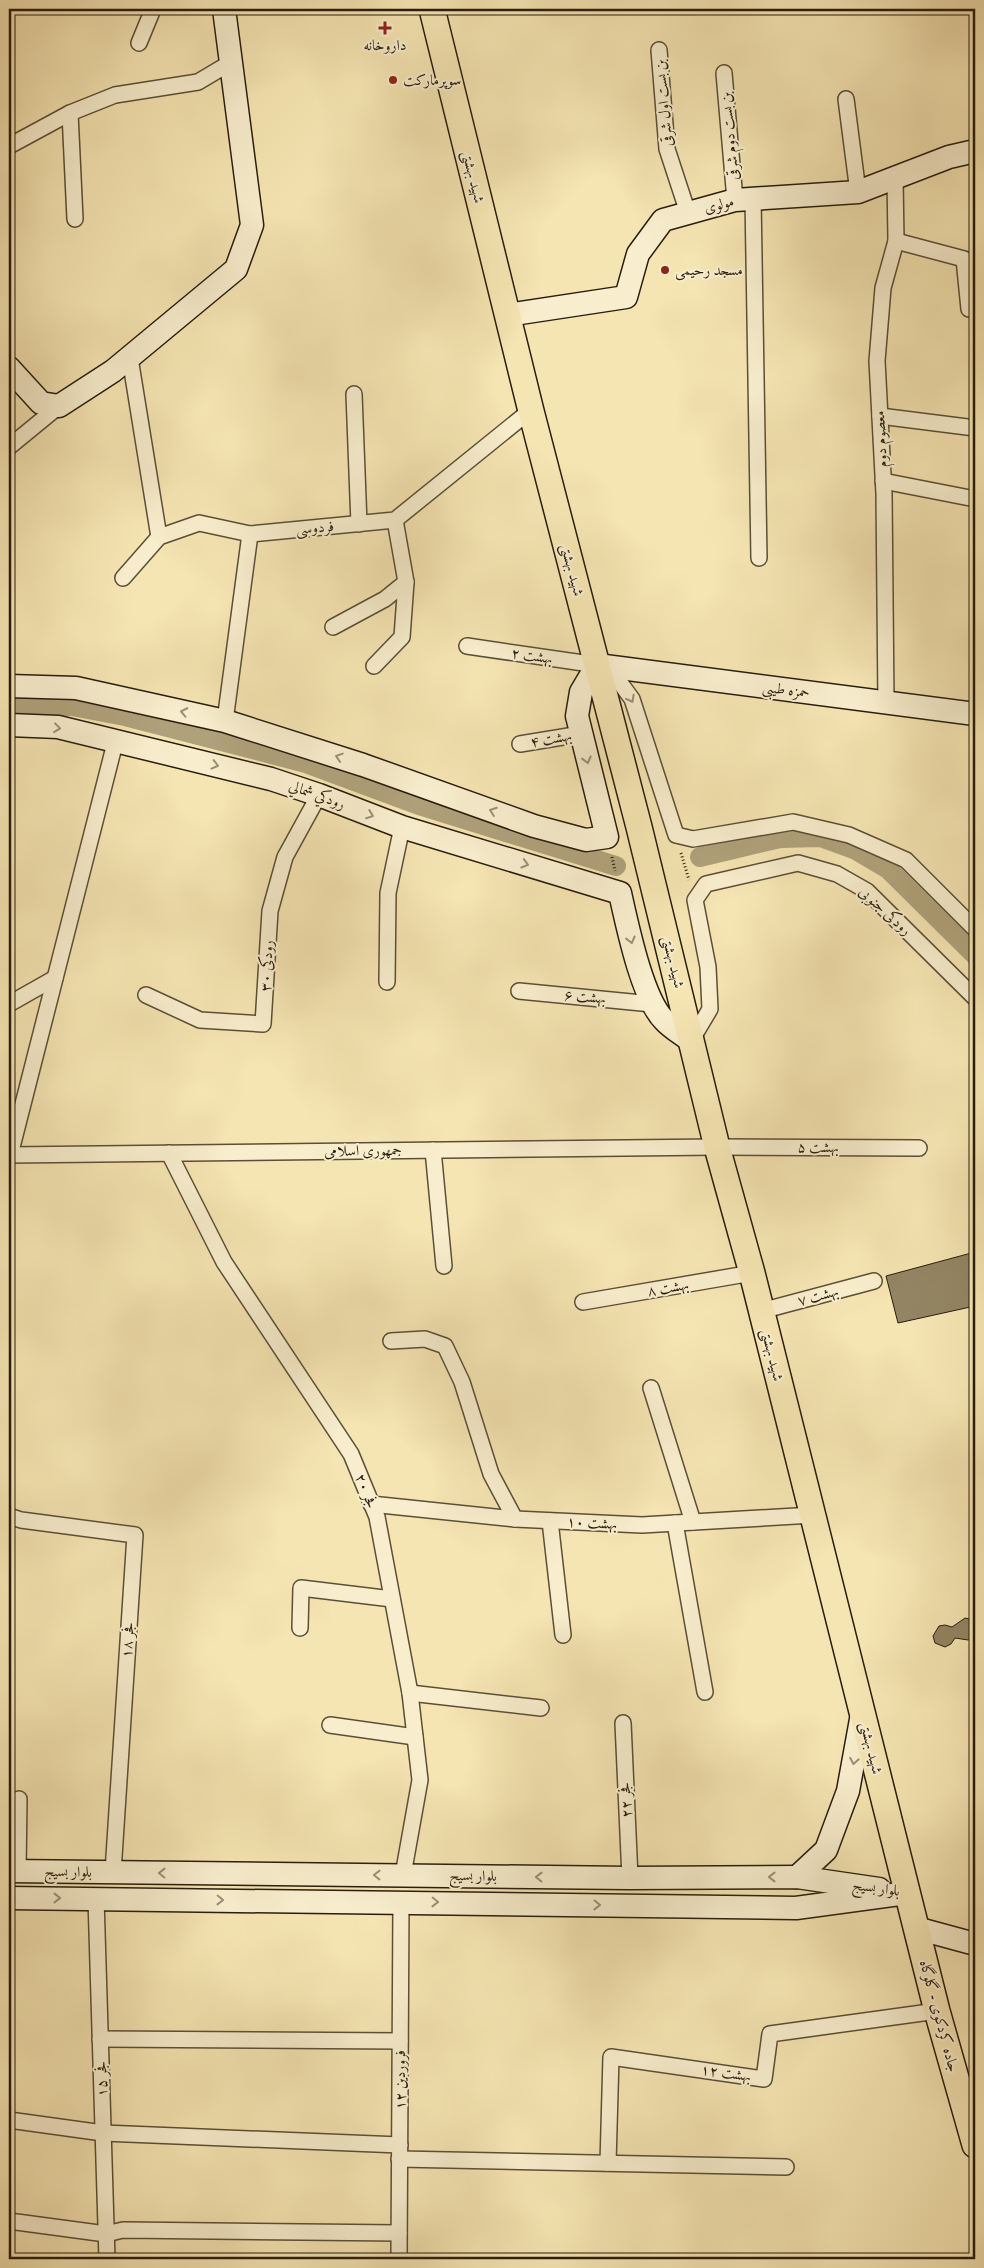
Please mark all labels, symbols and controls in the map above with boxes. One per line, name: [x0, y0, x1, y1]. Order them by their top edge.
marker: داروخانه: [379, 22, 391, 34]
place label: داروخانه: [363, 36, 407, 55]
street label: بن بست اول شرقی: [651, 59, 677, 147]
place label: سوپرمارکت: [403, 71, 461, 90]
marker: سوپرمارکت: [387, 74, 399, 86]
street label: بن بست دوم شرقی: [717, 91, 746, 181]
street label: شهید بهشتی: [456, 149, 489, 205]
street label: مولوی: [702, 192, 736, 218]
place label: مسجد رحیمی: [675, 261, 743, 281]
marker: مسجد رحیمی: [659, 264, 671, 276]
street label: معصوم دوم: [870, 410, 895, 468]
street label: فردوسی: [295, 517, 335, 540]
street label: شهید بهشتی: [555, 542, 588, 599]
street label: بهشت ۲: [510, 644, 554, 668]
street label: حمزه طیبی: [761, 678, 811, 704]
one-way arrow: [625, 694, 635, 703]
one-way arrow: [179, 707, 188, 718]
one-way arrow: [54, 722, 62, 733]
street label: بهشت ۴: [529, 726, 573, 752]
one-way arrow: [336, 753, 344, 763]
one-way arrow: [582, 756, 592, 764]
one-way arrow: [211, 759, 219, 769]
street label: رودکي شمالي: [286, 775, 348, 816]
one-way arrow: [489, 807, 497, 817]
one-way arrow: [365, 808, 374, 819]
one-way arrow: [520, 858, 528, 868]
street label: رودکی جنوبی: [854, 882, 916, 940]
street label: شهید بهشتی: [656, 934, 689, 990]
one-way arrow: [625, 936, 636, 945]
street label: رودکی ۳۰: [255, 940, 278, 992]
street label: بهشت ۶: [563, 986, 607, 1008]
street label: بهشت ۵: [797, 1138, 839, 1157]
street label: جمهوری اسلامی: [324, 1141, 402, 1161]
street label: بهشت ۸: [646, 1275, 690, 1301]
street label: بهشت ۷: [795, 1281, 841, 1311]
street label: شهید بهشتی: [755, 1327, 788, 1383]
street label: فجر ۲۰: [350, 1471, 382, 1511]
street label: بهشت ۱۰: [566, 1512, 618, 1534]
street label: فجر ۱۸: [117, 1621, 139, 1659]
street label: شهید بهشتی: [854, 1720, 887, 1776]
one-way arrow: [849, 1756, 859, 1765]
street label: فجر ۲۲: [616, 1782, 636, 1818]
street label: بلوار بسیج: [44, 1862, 92, 1886]
street label: بلوار بسیج: [449, 1866, 497, 1890]
one-way arrow: [157, 1868, 165, 1878]
one-way arrow: [372, 1870, 380, 1880]
one-way arrow: [535, 1872, 542, 1882]
one-way arrow: [767, 1872, 775, 1882]
street label: بلوار بسیج: [850, 1875, 901, 1905]
one-way arrow: [54, 1893, 62, 1903]
one-way arrow: [216, 1895, 224, 1905]
one-way arrow: [432, 1897, 439, 1907]
one-way arrow: [594, 1900, 602, 1910]
street label: جاده کردکوی - گلوگاه: [915, 1958, 963, 2074]
street label: ۱۲ فروردین: [391, 2050, 410, 2110]
street label: بهشت ۱۲: [700, 2060, 752, 2086]
street label: فجر ۱۵: [92, 2061, 112, 2097]

